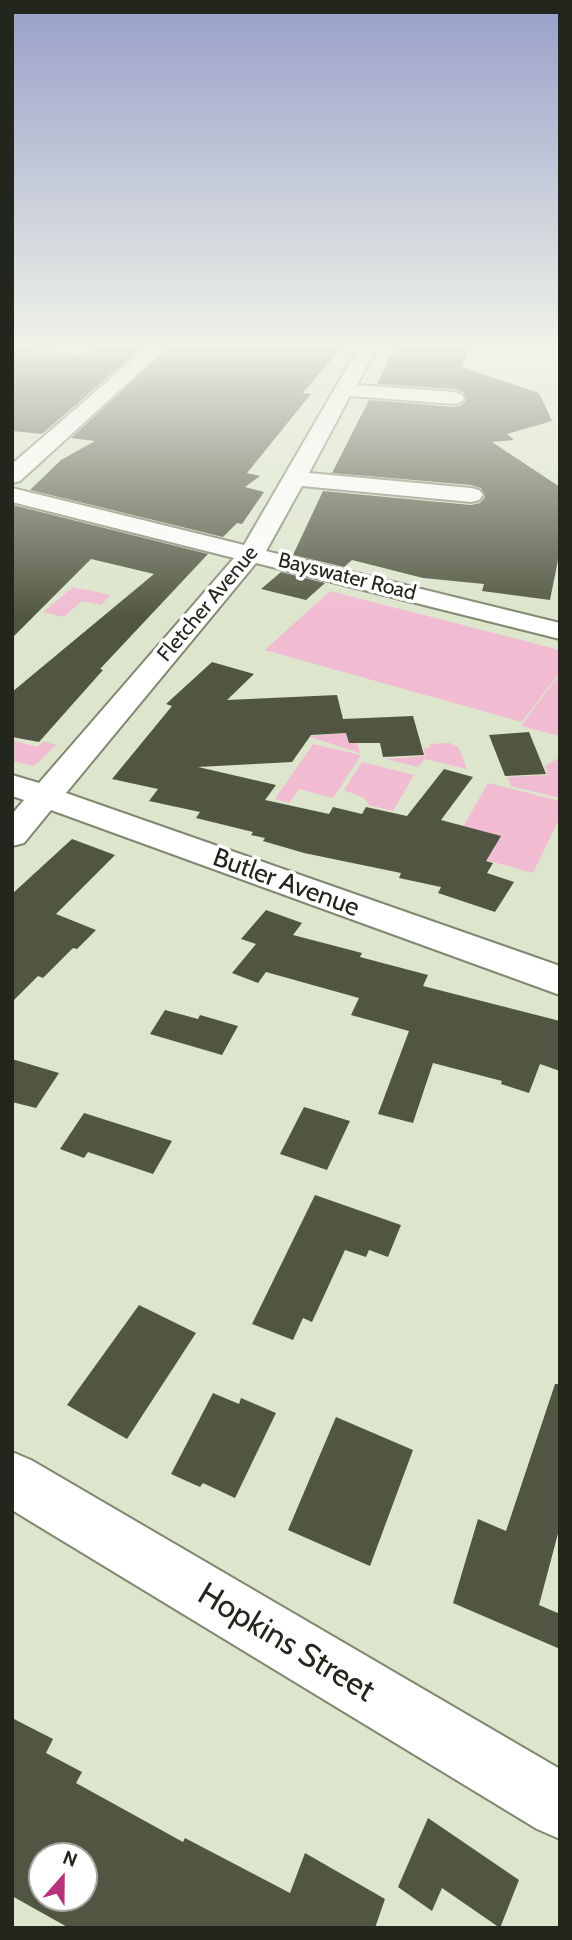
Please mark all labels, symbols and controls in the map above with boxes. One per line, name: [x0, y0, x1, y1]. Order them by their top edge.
street label: Fletcher Avenue: [152, 541, 264, 667]
street label: Bayswater Road: [276, 548, 418, 606]
street label: Butler Avenue: [208, 842, 364, 924]
street label: Hopkins Street: [191, 1575, 381, 1711]
north arrow: [28, 1842, 98, 1912]
text: N: [60, 1846, 80, 1872]

